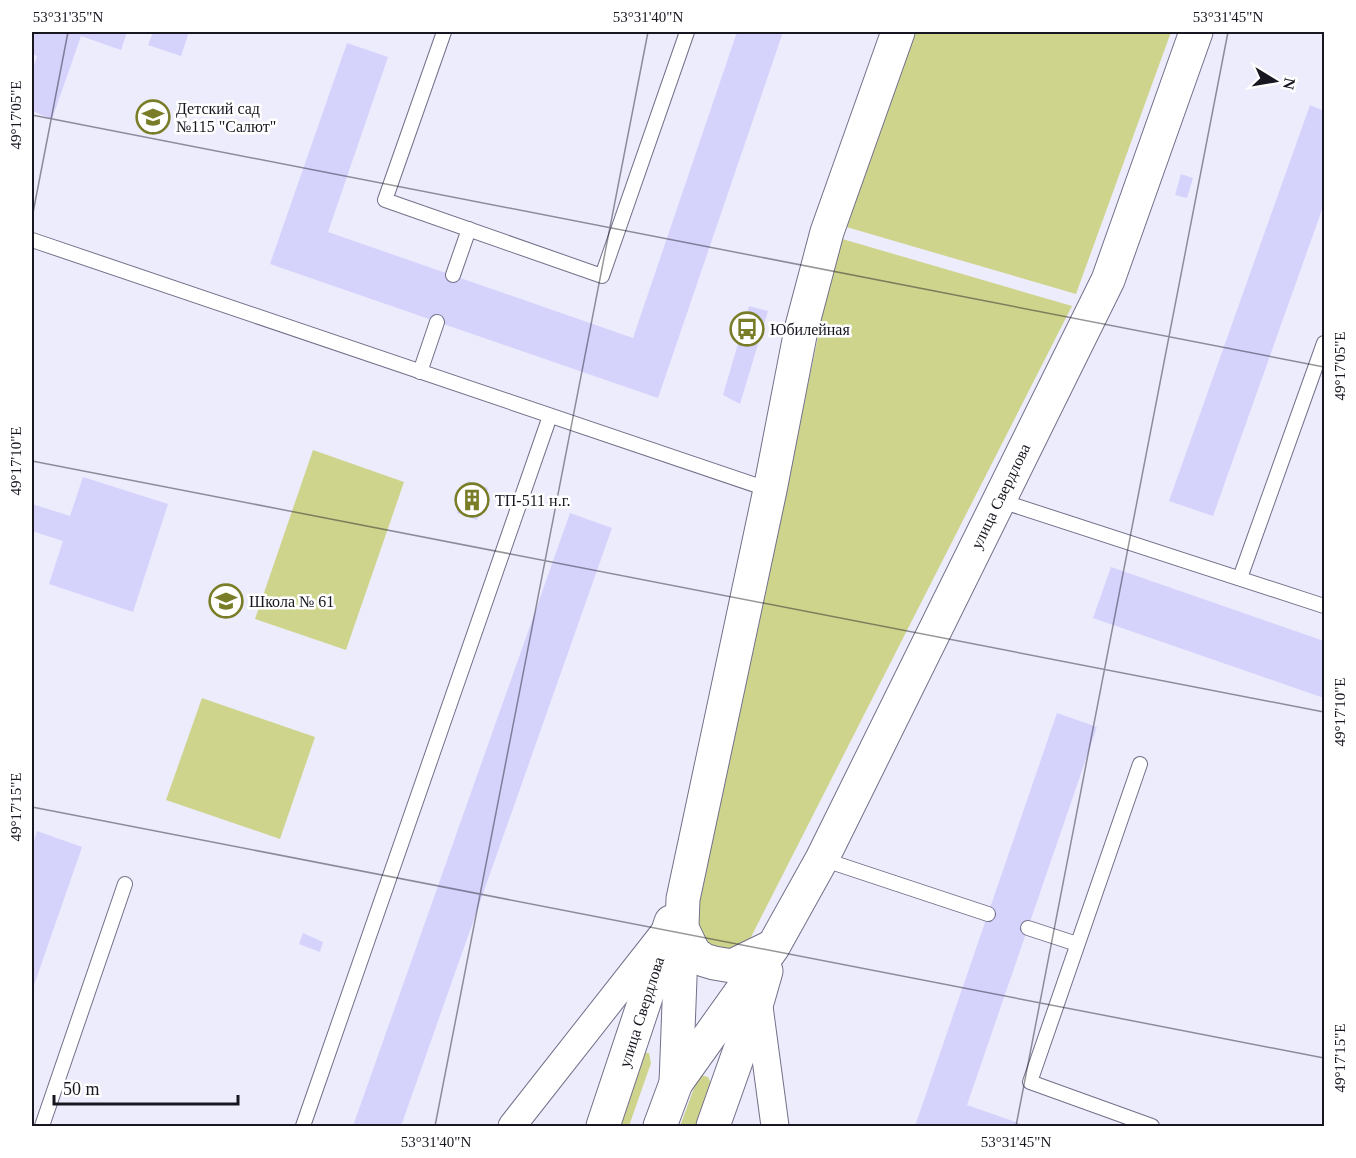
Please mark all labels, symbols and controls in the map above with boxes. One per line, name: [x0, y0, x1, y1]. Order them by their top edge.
text: 53°31'35"N: [33, 9, 103, 25]
text: 53°31'40"N: [613, 9, 683, 25]
text: 53°31'45"N: [1193, 9, 1263, 25]
north arrow: [1245, 51, 1305, 111]
text: N: [1280, 76, 1299, 91]
text: 49°17'05"E: [8, 81, 24, 150]
school or university icon: Детский сад №115 "Салют": [135, 99, 171, 135]
place label: Детский сад №115 "Салют": [176, 100, 276, 135]
bus stop icon: Юбилейная: [729, 311, 765, 347]
place label: Юбилейная: [770, 321, 850, 338]
text: 49°17'05"E: [1332, 332, 1348, 401]
text: 49°17'10"E: [8, 427, 24, 496]
street label: улица Свердлова: [968, 441, 1034, 552]
building icon: ТП-511 н.г.: [454, 482, 490, 518]
place label: ТП-511 н.г.: [495, 492, 570, 509]
school or university icon: Школа № 61: [208, 583, 244, 619]
place label: Школа № 61: [249, 593, 334, 610]
text: 49°17'10"E: [1332, 678, 1348, 747]
text: 49°17'15"E: [8, 773, 24, 842]
street label: улица Свердлова: [616, 955, 668, 1070]
text: 49°17'15"E: [1332, 1024, 1348, 1093]
scale bar: [54, 1068, 238, 1106]
text: 50 m: [63, 1079, 100, 1099]
text: 53°31'40"N: [401, 1134, 471, 1150]
text: 53°31'45"N: [981, 1134, 1051, 1150]

